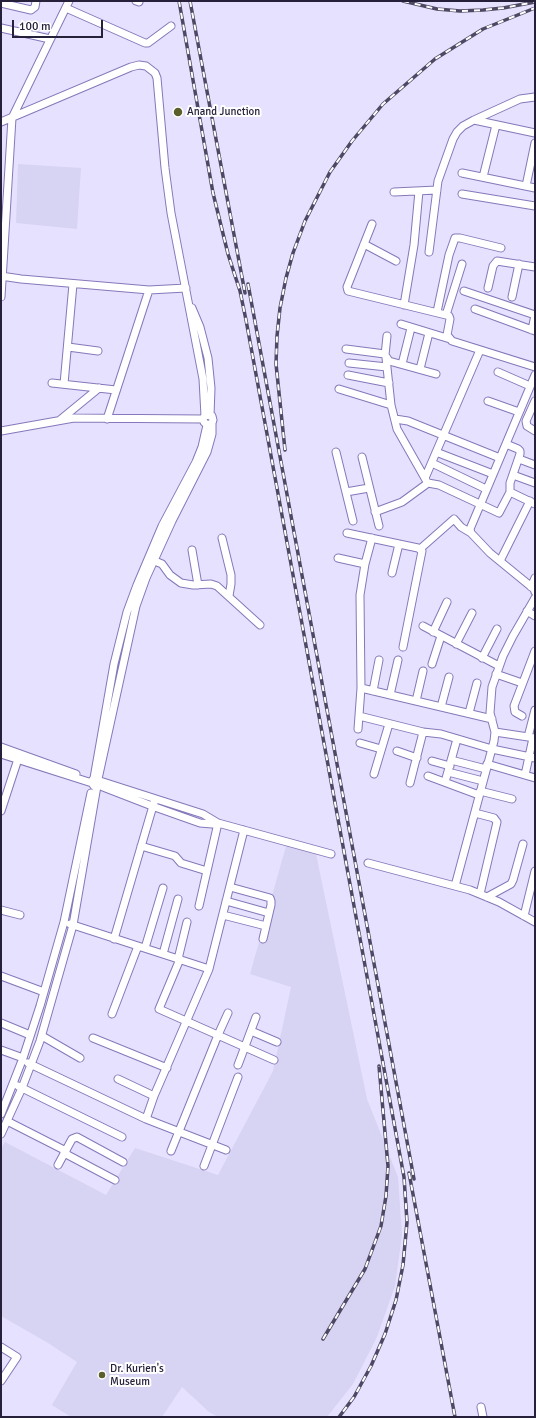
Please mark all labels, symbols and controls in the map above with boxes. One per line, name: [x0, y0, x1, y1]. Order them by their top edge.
scale bar: [14, 12, 105, 38]
text: 100 m: [19, 19, 51, 34]
place label: Anand Junction: [187, 105, 260, 119]
marker: Anand Junction: [172, 106, 184, 118]
place label: Dr. Kurien's Museum: [110, 1362, 164, 1388]
marker: Dr. Kurien's Museum: [97, 1370, 107, 1380]

